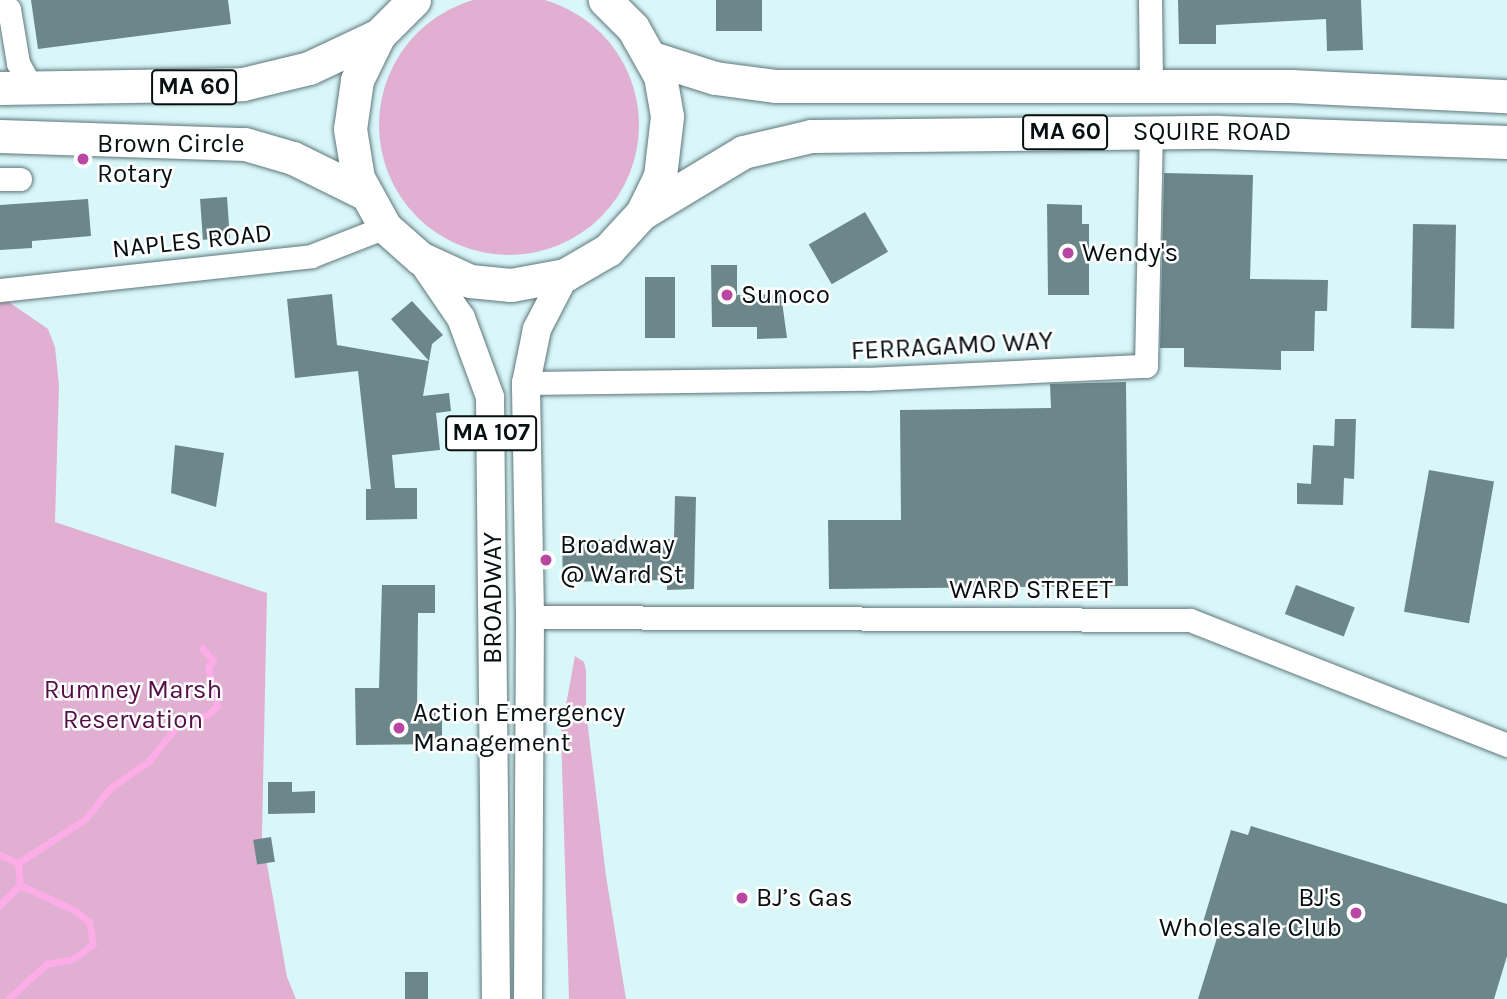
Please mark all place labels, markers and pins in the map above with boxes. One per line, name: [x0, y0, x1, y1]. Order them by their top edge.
place label: Brown Circle Rotary: [97, 128, 245, 190]
marker: Brown Circle Rotary: [75, 151, 91, 167]
place label: Wendy's: [1082, 237, 1178, 269]
marker: Wendy's: [1060, 245, 1076, 261]
place label: Sunoco: [741, 279, 830, 311]
marker: Sunoco: [719, 287, 735, 303]
place label: Broadway @ Ward St: [560, 529, 684, 590]
marker: Broadway @ Ward St: [538, 552, 554, 568]
place label: Action Emergency Management: [413, 697, 625, 758]
marker: Action Emergency Management: [391, 720, 407, 736]
place label: BJ’s Gas: [756, 882, 853, 914]
place label: BJ's Wholesale Club: [1159, 882, 1342, 944]
marker: BJ’s Gas: [734, 890, 750, 906]
marker: BJ's Wholesale Club: [1348, 905, 1364, 921]

